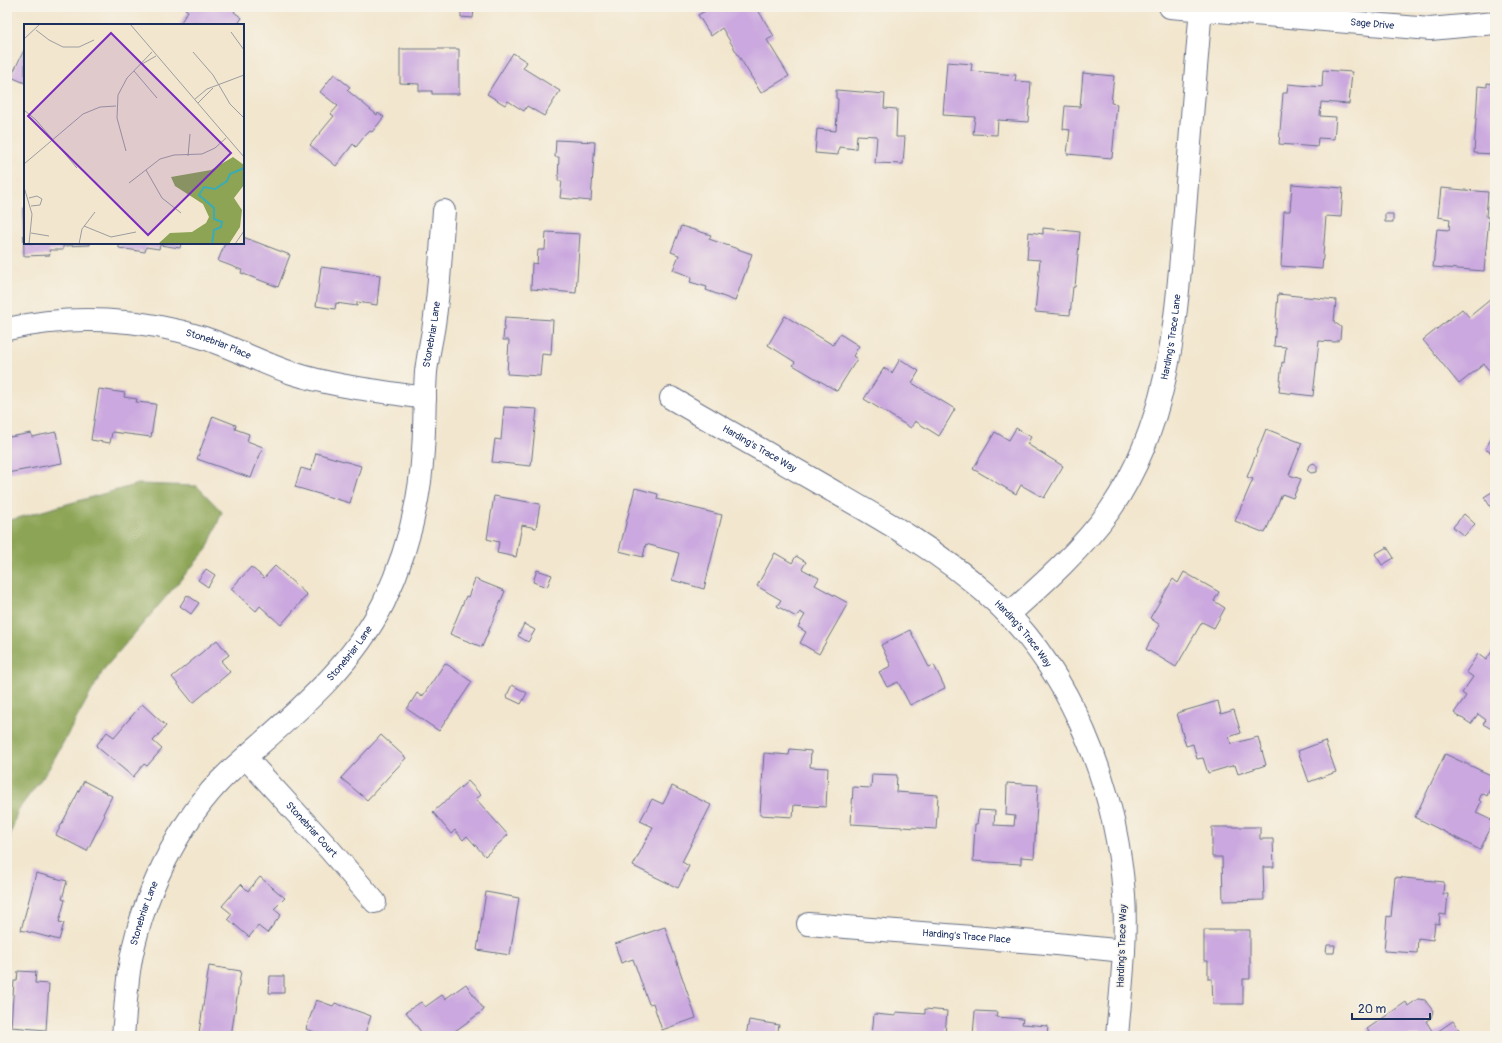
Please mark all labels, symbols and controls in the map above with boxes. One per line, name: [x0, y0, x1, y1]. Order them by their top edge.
street label: Sage Drive: [1350, 16, 1395, 32]
inset map: [24, 24, 244, 244]
street label: Harding's Trace Lane: [1159, 294, 1184, 381]
street label: Stonebriar Lane: [421, 301, 443, 368]
street label: Stonebriar Place: [184, 327, 253, 362]
street label: Harding's Trace Way: [720, 423, 799, 475]
street label: Harding's Trace Way: [992, 598, 1054, 670]
street label: Stonebriar Lane: [324, 624, 375, 684]
street label: Stonebriar Court: [283, 800, 340, 861]
street label: Stonebriar Lane: [128, 879, 161, 947]
street label: Harding's Trace Way: [1115, 903, 1129, 988]
street label: Harding's Trace Place: [922, 927, 1011, 946]
scale bar: [1352, 995, 1430, 1021]
text: 20 m: [1358, 1002, 1387, 1017]

